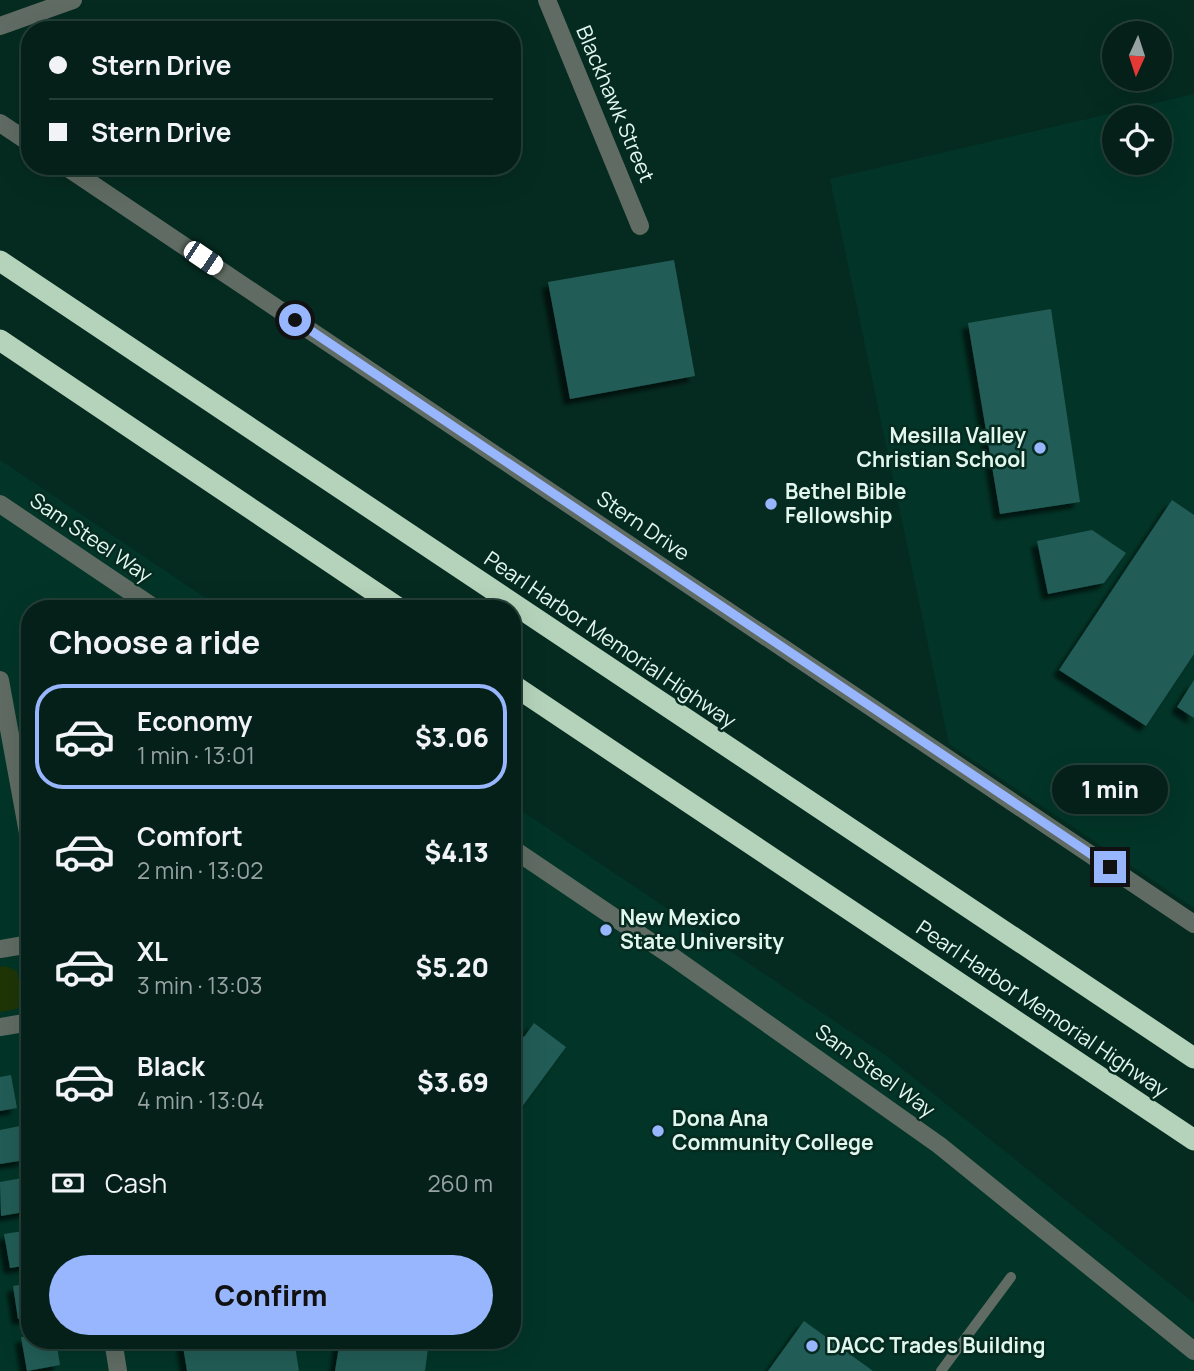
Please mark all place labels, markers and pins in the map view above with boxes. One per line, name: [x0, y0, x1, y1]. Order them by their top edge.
place label: Mesilla Valley Christian School: [856, 421, 1026, 473]
marker: Mesilla Valley Christian School: [1032, 440, 1048, 456]
place label: Bethel Bible Fellowship: [785, 477, 906, 529]
marker: Bethel Bible Fellowship: [763, 496, 779, 512]
place label: New Mexico State University: [620, 903, 784, 955]
marker: New Mexico State University: [598, 922, 614, 938]
place label: Dona Ana Community College: [672, 1104, 874, 1156]
marker: Dona Ana Community College: [650, 1123, 666, 1139]
place label: DACC Trades Building: [826, 1331, 1045, 1359]
marker: DACC Trades Building: [804, 1338, 820, 1354]

